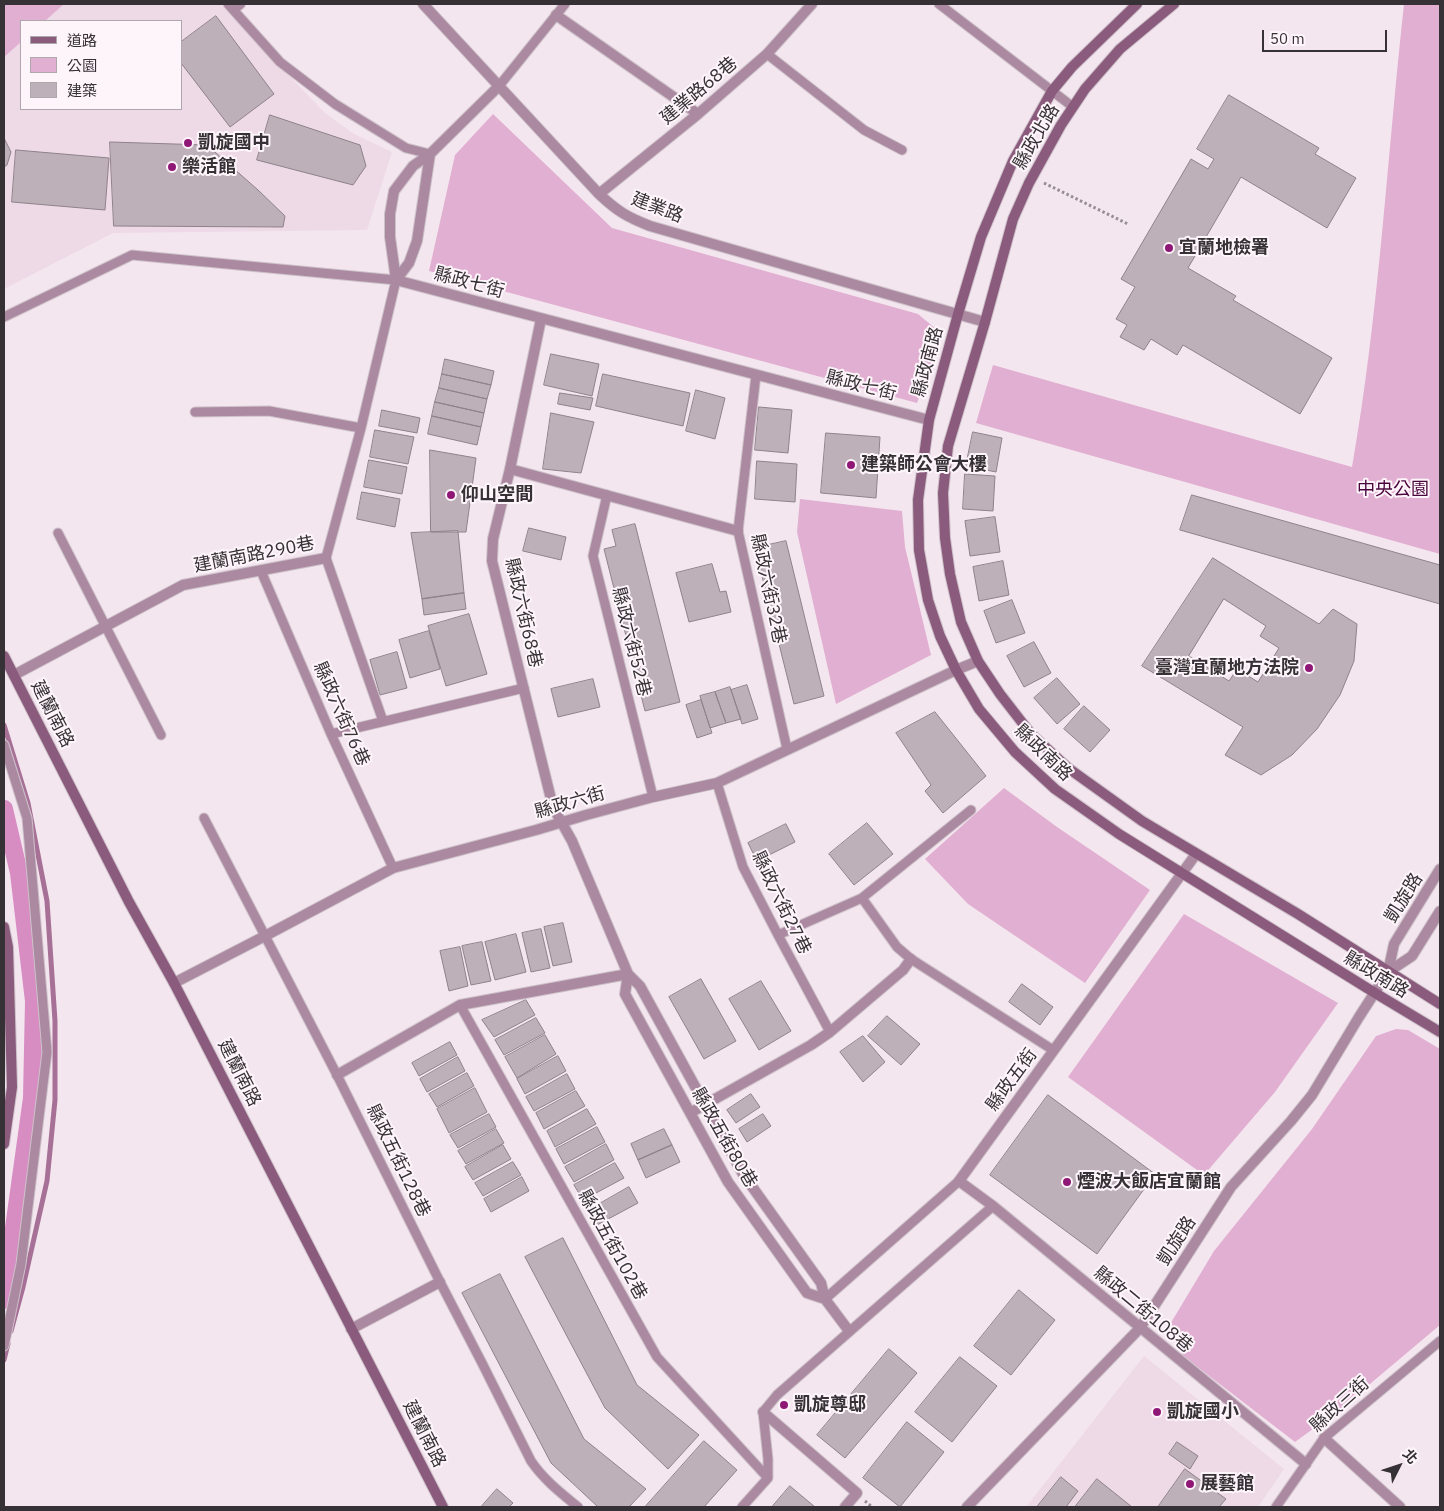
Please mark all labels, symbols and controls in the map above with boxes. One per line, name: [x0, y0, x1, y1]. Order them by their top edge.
legend: [20, 20, 182, 110]
scale bar: [1264, 20, 1389, 52]
text: 50 m: [1270, 29, 1305, 48]
text: 道路: [67, 31, 97, 50]
street label: 建業路68巷: [656, 53, 742, 129]
text: 公園: [67, 56, 97, 75]
text: 建築: [67, 81, 97, 100]
street label: 縣政北路: [1010, 100, 1064, 174]
place label: 凱旋國中: [198, 132, 270, 154]
marker: 凱旋國中: [182, 137, 194, 149]
place label: 樂活館: [182, 156, 236, 178]
marker: 樂活館: [166, 161, 178, 173]
street label: 建業路: [628, 188, 686, 228]
place label: 宜蘭地檢署: [1179, 237, 1269, 259]
marker: 宜蘭地檢署: [1163, 242, 1175, 254]
street label: 縣政七街: [431, 263, 507, 303]
street label: 縣政南路: [908, 324, 948, 400]
street label: 縣政七街: [823, 367, 899, 405]
place label: 建築師公會大樓: [861, 454, 987, 476]
marker: 建築師公會大樓: [845, 459, 857, 471]
park label: 中央公園: [1357, 479, 1429, 501]
place label: 仰山空間: [461, 484, 533, 506]
marker: 仰山空間: [445, 489, 457, 501]
street label: 縣政六街32巷: [746, 532, 790, 646]
street label: 建蘭南路290巷: [192, 533, 316, 577]
street label: 縣政六街68巷: [500, 556, 546, 670]
street label: 縣政六街52巷: [607, 585, 655, 699]
place label: 臺灣宜蘭地方法院: [1155, 657, 1299, 679]
street label: 縣政六街76巷: [308, 659, 374, 769]
marker: 臺灣宜蘭地方法院: [1303, 662, 1315, 674]
street label: 建蘭南路: [26, 677, 78, 751]
street label: 縣政南路: [1010, 720, 1076, 786]
street label: 縣政六街: [532, 783, 608, 823]
street label: 縣政六街27巷: [747, 848, 815, 958]
street label: 凱旋路: [1381, 869, 1427, 927]
street label: 縣政南路: [1340, 947, 1412, 1003]
street label: 建蘭南路: [213, 1036, 265, 1110]
street label: 縣政五街: [982, 1045, 1042, 1115]
street label: 縣政五街80巷: [687, 1084, 761, 1192]
street label: 縣政五街128巷: [361, 1101, 435, 1221]
place label: 煙波大飯店宜蘭館: [1077, 1171, 1221, 1193]
marker: 煙波大飯店宜蘭館: [1061, 1176, 1073, 1188]
street label: 縣政五街102巷: [573, 1186, 651, 1304]
street label: 凱旋路: [1153, 1212, 1201, 1270]
street label: 縣政二街108巷: [1089, 1262, 1197, 1358]
street label: 縣政三街: [1306, 1373, 1374, 1437]
place label: 凱旋尊邸: [794, 1394, 866, 1416]
street label: 建蘭南路: [398, 1397, 450, 1471]
marker: 凱旋尊邸: [778, 1399, 790, 1411]
place label: 凱旋國小: [1167, 1401, 1239, 1423]
marker: 凱旋國小: [1151, 1406, 1163, 1418]
north arrow: [1374, 1441, 1424, 1491]
text: 北: [1399, 1445, 1422, 1467]
place label: 展藝館: [1200, 1473, 1254, 1495]
marker: 展藝館: [1184, 1478, 1196, 1490]

